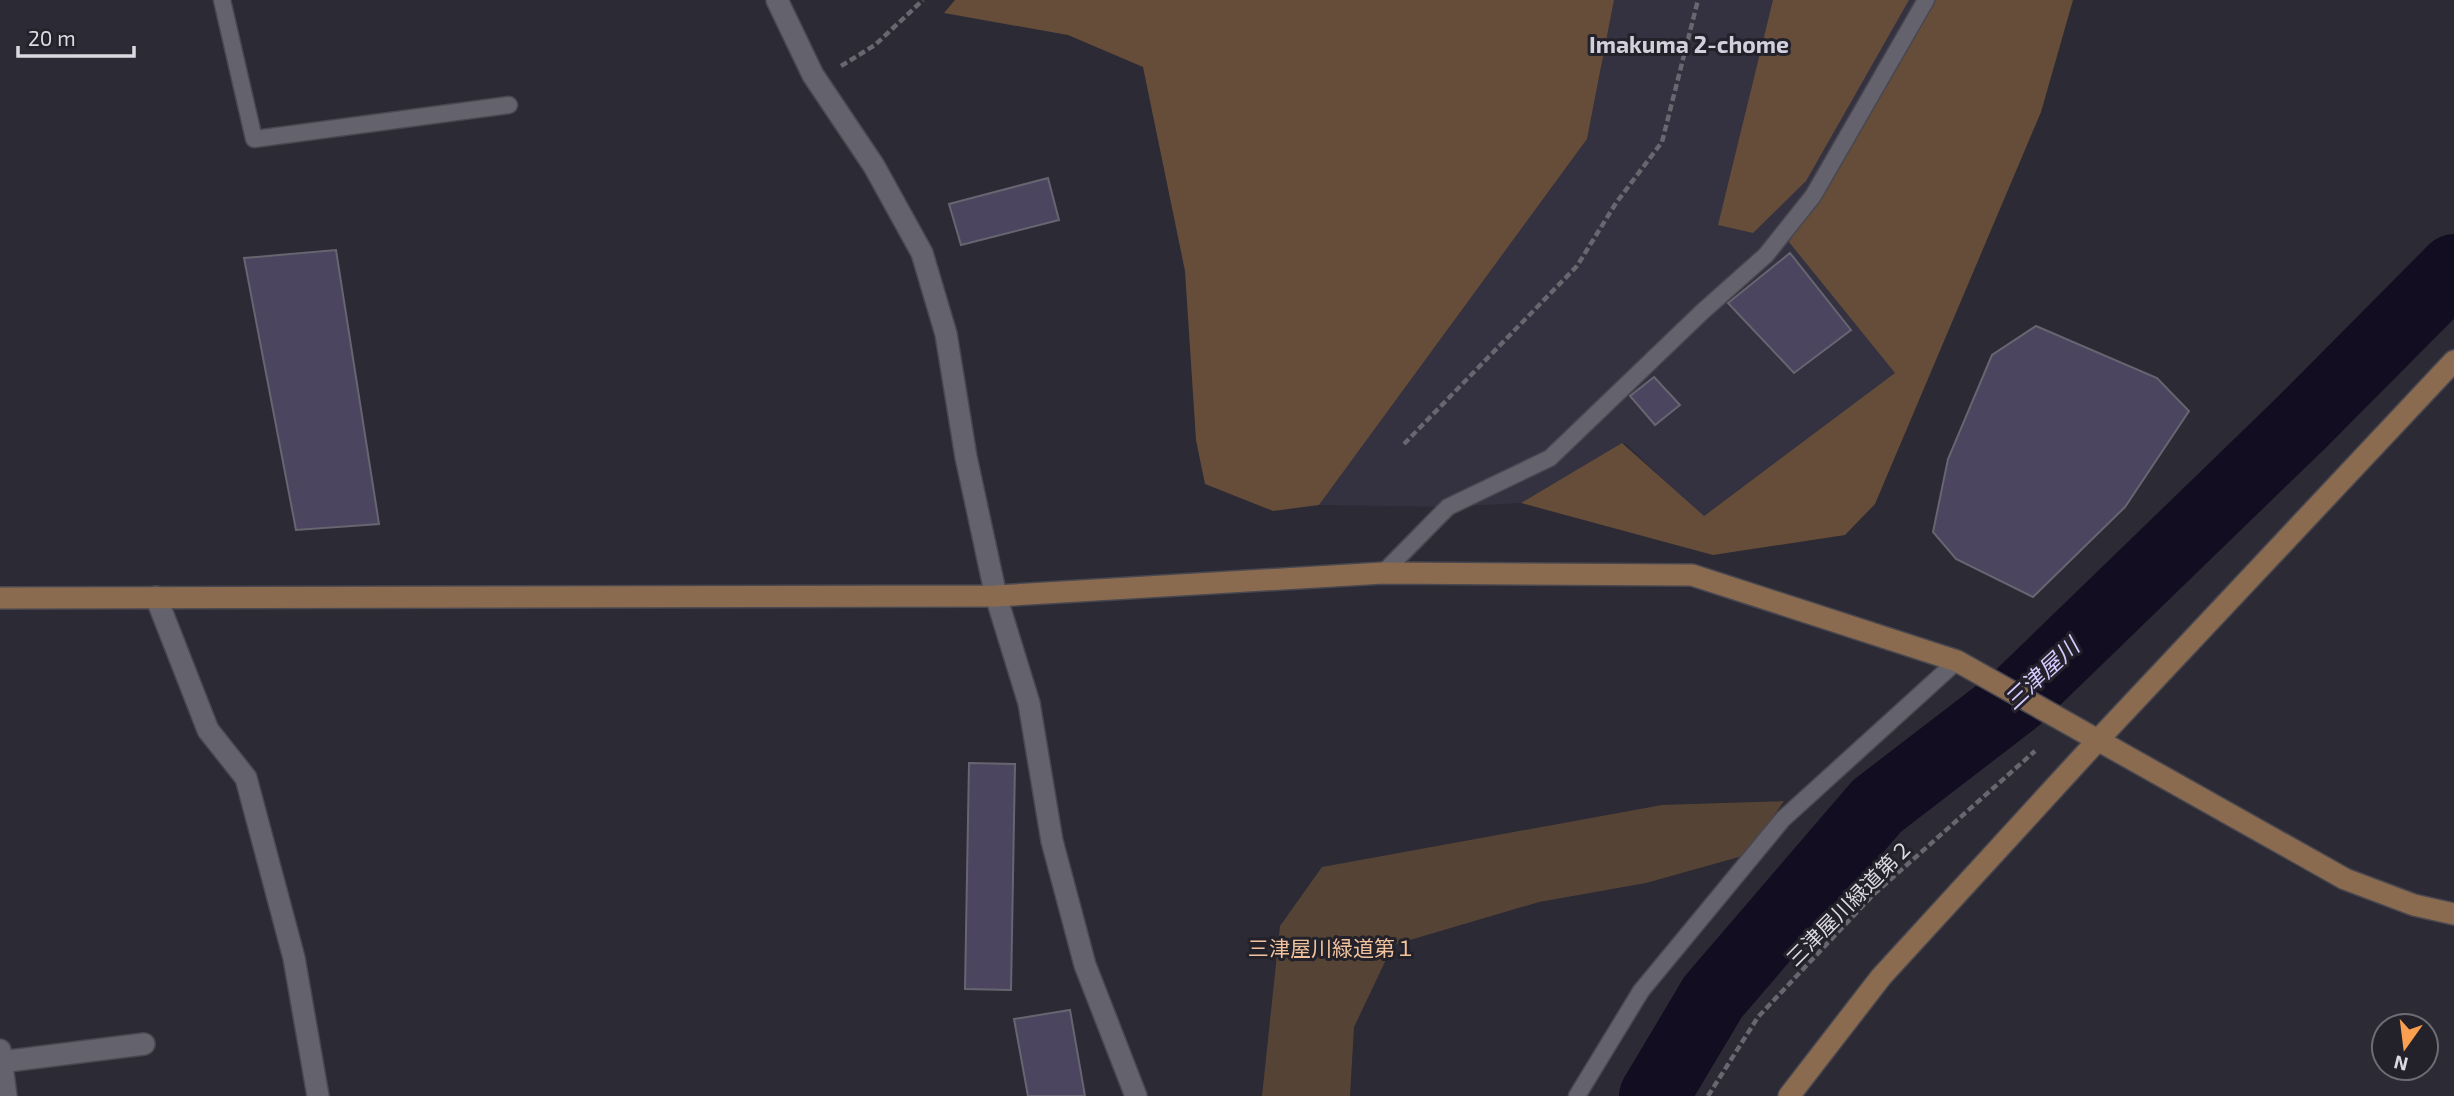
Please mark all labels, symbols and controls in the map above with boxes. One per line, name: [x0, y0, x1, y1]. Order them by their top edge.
scale bar: [18, 14, 133, 58]
text: 20 m: [28, 25, 76, 50]
district label: Imakuma 2-chome: [1589, 30, 1789, 58]
water label: 三津屋川: [1998, 629, 2086, 715]
street label: 三津屋川緑道第２: [1781, 834, 1917, 970]
park label: 三津屋川緑道第１: [1248, 935, 1416, 960]
north arrow: [2370, 1012, 2440, 1082]
text: N: [2391, 1051, 2410, 1077]

